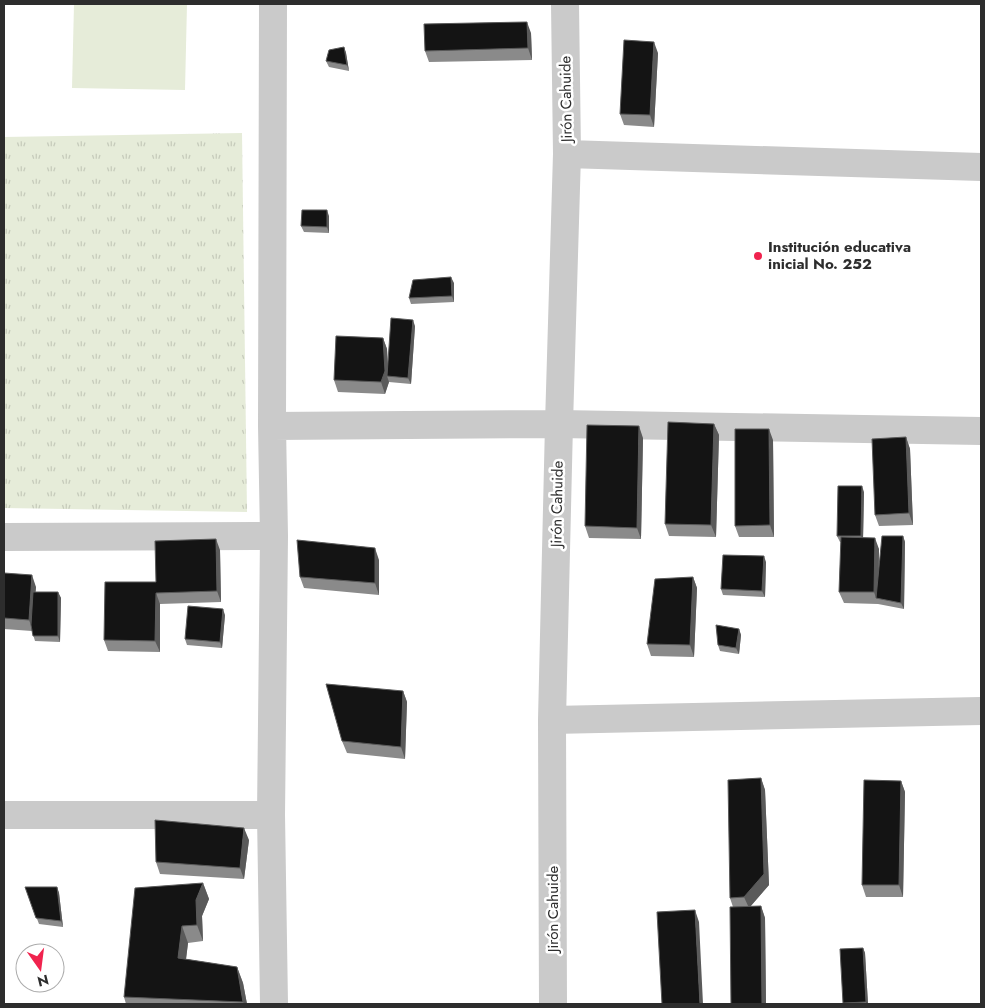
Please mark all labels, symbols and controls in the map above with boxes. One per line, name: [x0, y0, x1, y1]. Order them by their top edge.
street label: Jirón Cahuide: [554, 55, 578, 144]
place label: Institución educativa inicial No. 252: [768, 236, 911, 275]
marker: Institución educativa inicial No. 252: [752, 250, 764, 262]
street label: Jirón Cahuide: [545, 460, 569, 549]
street label: Jirón Cahuide: [542, 866, 564, 954]
north arrow: [15, 943, 65, 993]
text: N: [35, 970, 51, 992]

